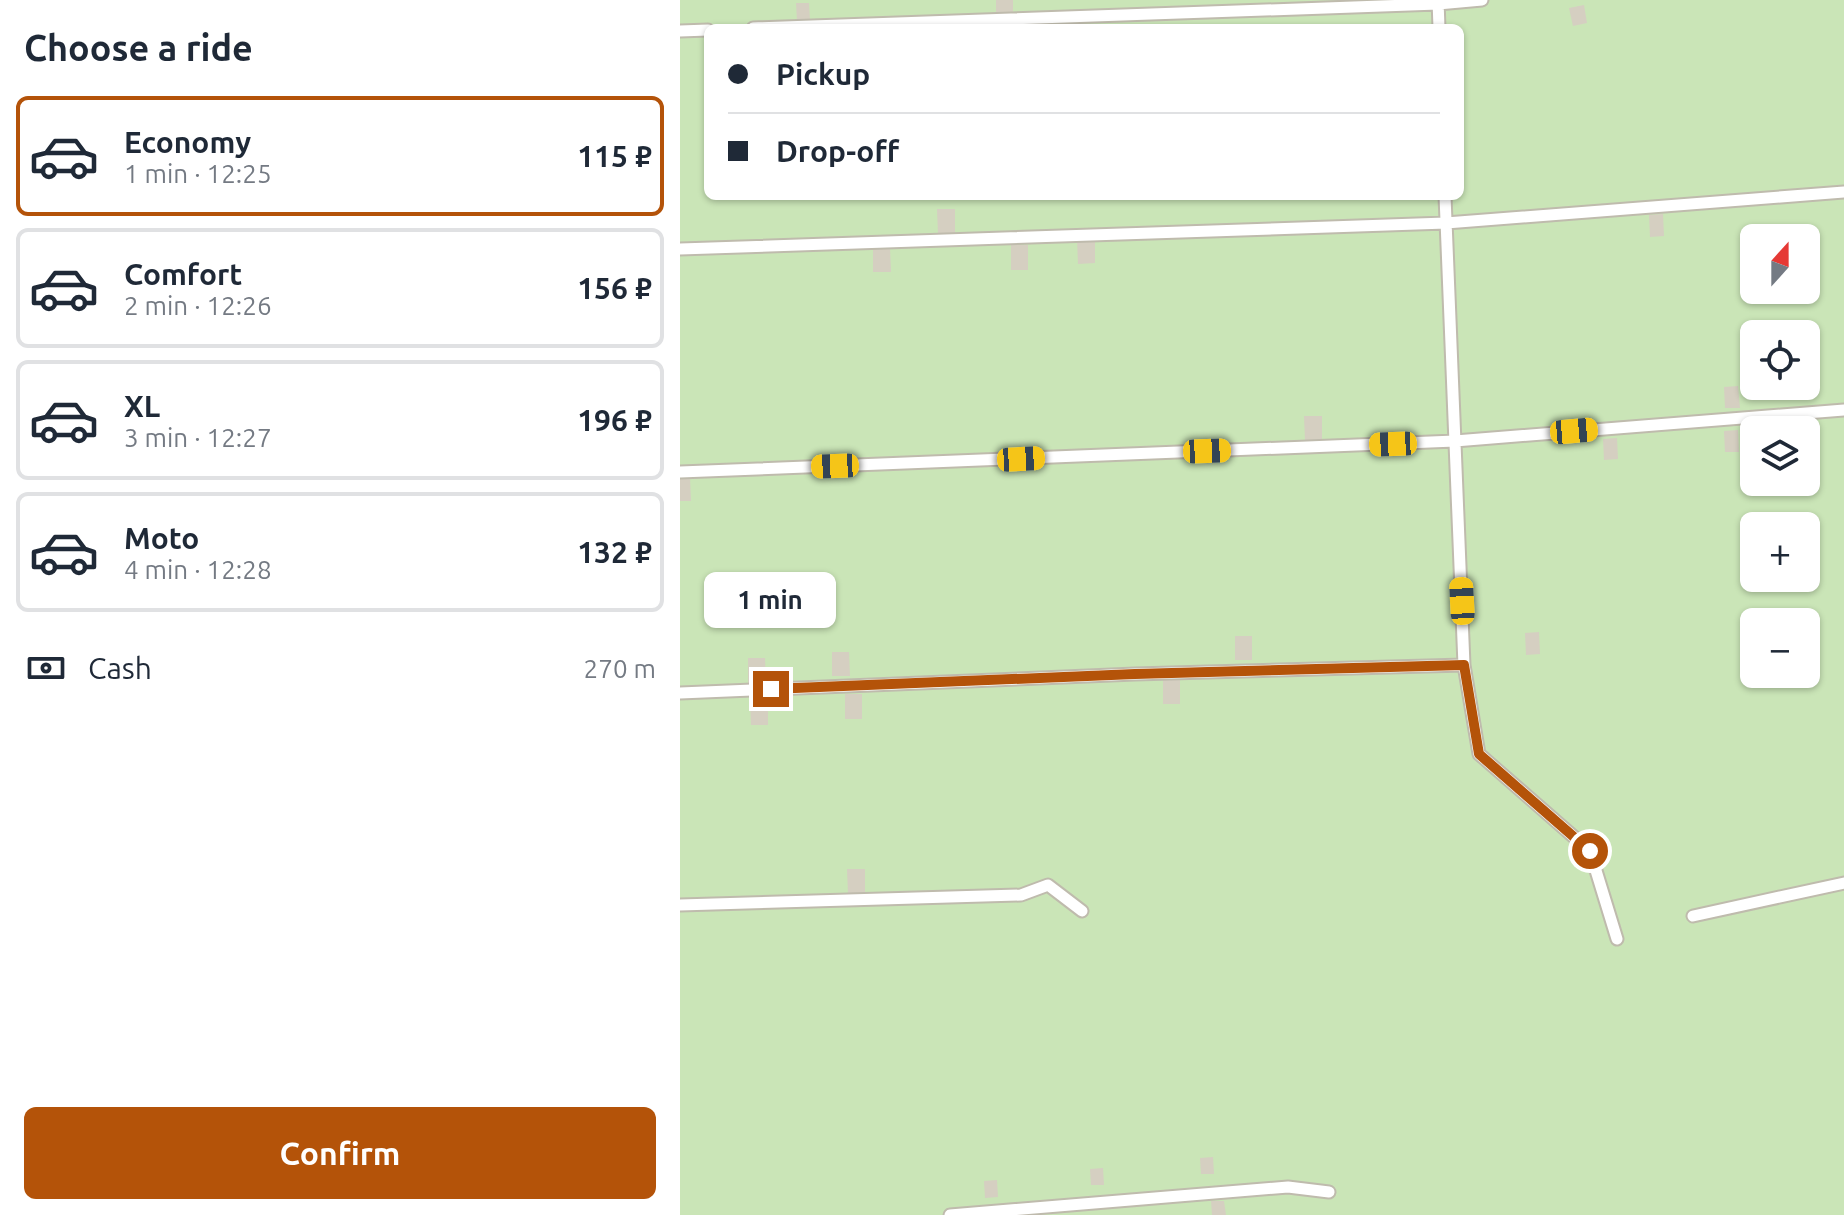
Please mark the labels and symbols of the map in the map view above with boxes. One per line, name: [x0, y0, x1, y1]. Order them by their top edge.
north arrow: [1740, 224, 1820, 304]
car: [1549, 417, 1599, 445]
car: [1369, 431, 1417, 457]
car: [1183, 438, 1231, 464]
car: [996, 446, 1046, 472]
car: [811, 453, 859, 479]
callout: 1 min: [705, 573, 837, 629]
car: [1449, 576, 1475, 626]
route end: [753, 671, 789, 707]
route start: [1572, 833, 1608, 869]

